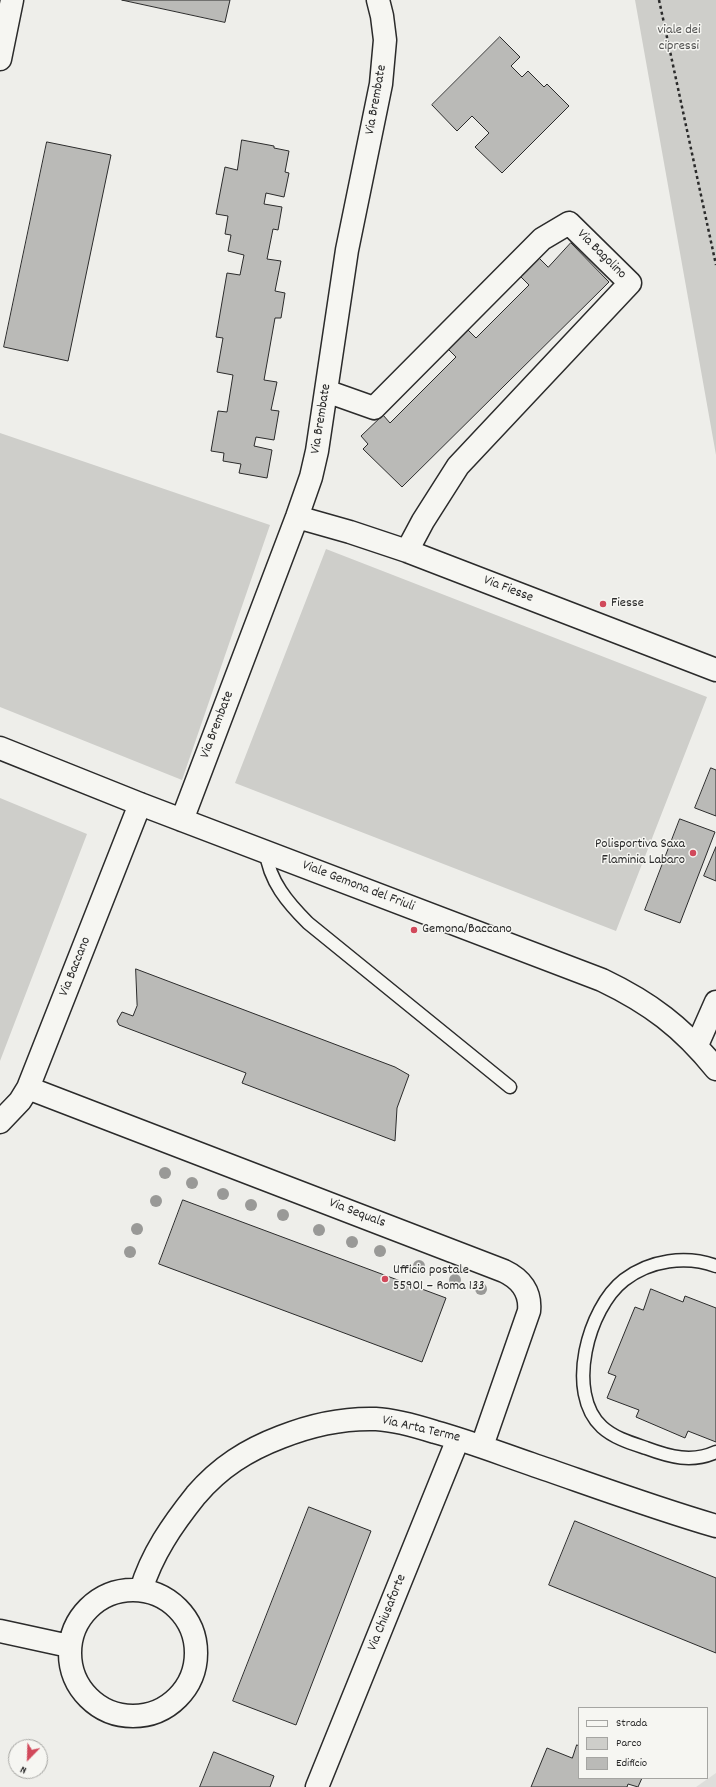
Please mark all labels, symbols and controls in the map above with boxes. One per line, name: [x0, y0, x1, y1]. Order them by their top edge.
park label: viale dei cipressi: [658, 23, 700, 56]
street label: Via Brembate: [363, 64, 391, 136]
street label: Via Bagolino: [573, 227, 629, 283]
street label: Via Brembate: [308, 383, 336, 455]
street label: Via Fiesse: [481, 573, 535, 607]
place label: Fiesse: [611, 596, 644, 612]
marker: Fiesse: [598, 599, 608, 609]
street label: Via Brembate: [198, 689, 238, 761]
place label: Polisportiva Saxa Flaminia Labaro: [595, 837, 685, 870]
marker: Polisportiva Saxa Flaminia Labaro: [688, 848, 698, 858]
street label: Viale Gemona del Friuli: [299, 858, 417, 916]
place label: Gemona/Baccano: [422, 922, 512, 938]
marker: Gemona/Baccano: [409, 925, 419, 935]
street label: Via Baccano: [56, 935, 96, 999]
street label: Via Sequals: [326, 1196, 388, 1232]
place label: Ufficio postale 55901 – Roma 133: [393, 1263, 484, 1296]
marker: Ufficio postale 55901 – Roma 133: [380, 1274, 390, 1284]
street label: Via Arta Terme: [380, 1413, 462, 1447]
street label: Via Chiusaforte: [365, 1572, 411, 1654]
legend: [578, 1707, 708, 1779]
text: Strada: [616, 1715, 647, 1732]
text: Parco: [616, 1735, 642, 1752]
north arrow: [8, 1739, 48, 1779]
text: Edificio: [616, 1755, 647, 1772]
text: N: [18, 1761, 29, 1778]

